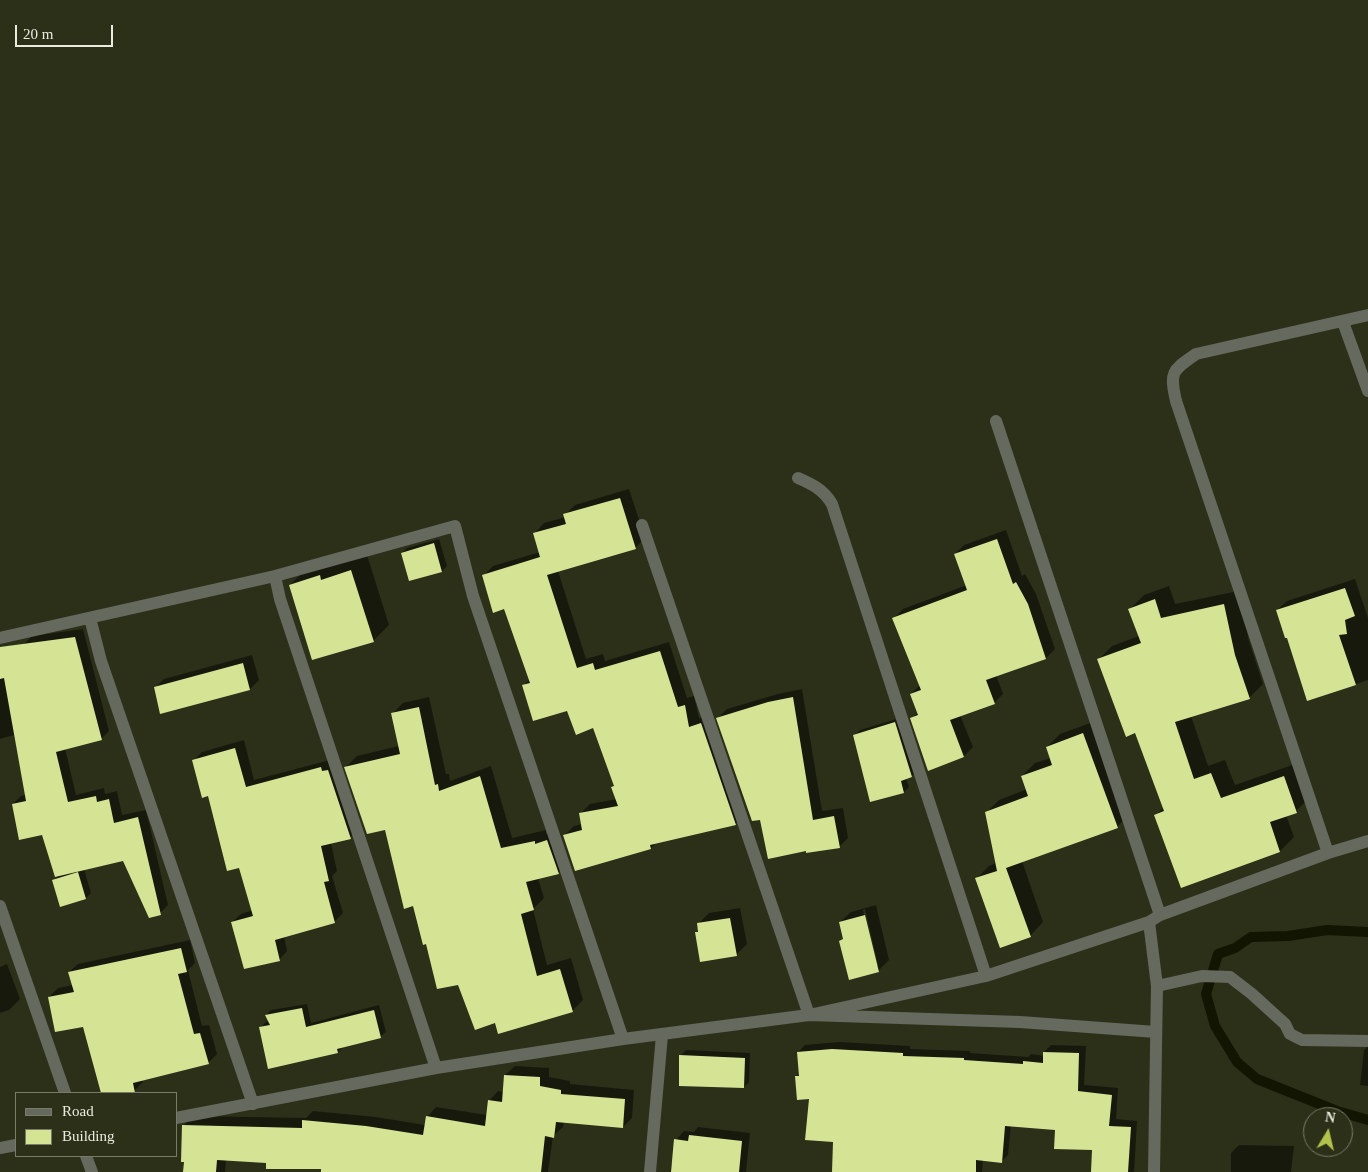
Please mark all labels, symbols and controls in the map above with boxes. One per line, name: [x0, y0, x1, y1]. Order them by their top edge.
scale bar: [18, 15, 115, 47]
text: 20 m: [23, 26, 53, 42]
legend: [15, 1092, 178, 1157]
text: Road: [62, 1103, 94, 1119]
north arrow: [1303, 1107, 1353, 1157]
text: N: [1324, 1109, 1336, 1126]
text: Building: [62, 1128, 115, 1144]

